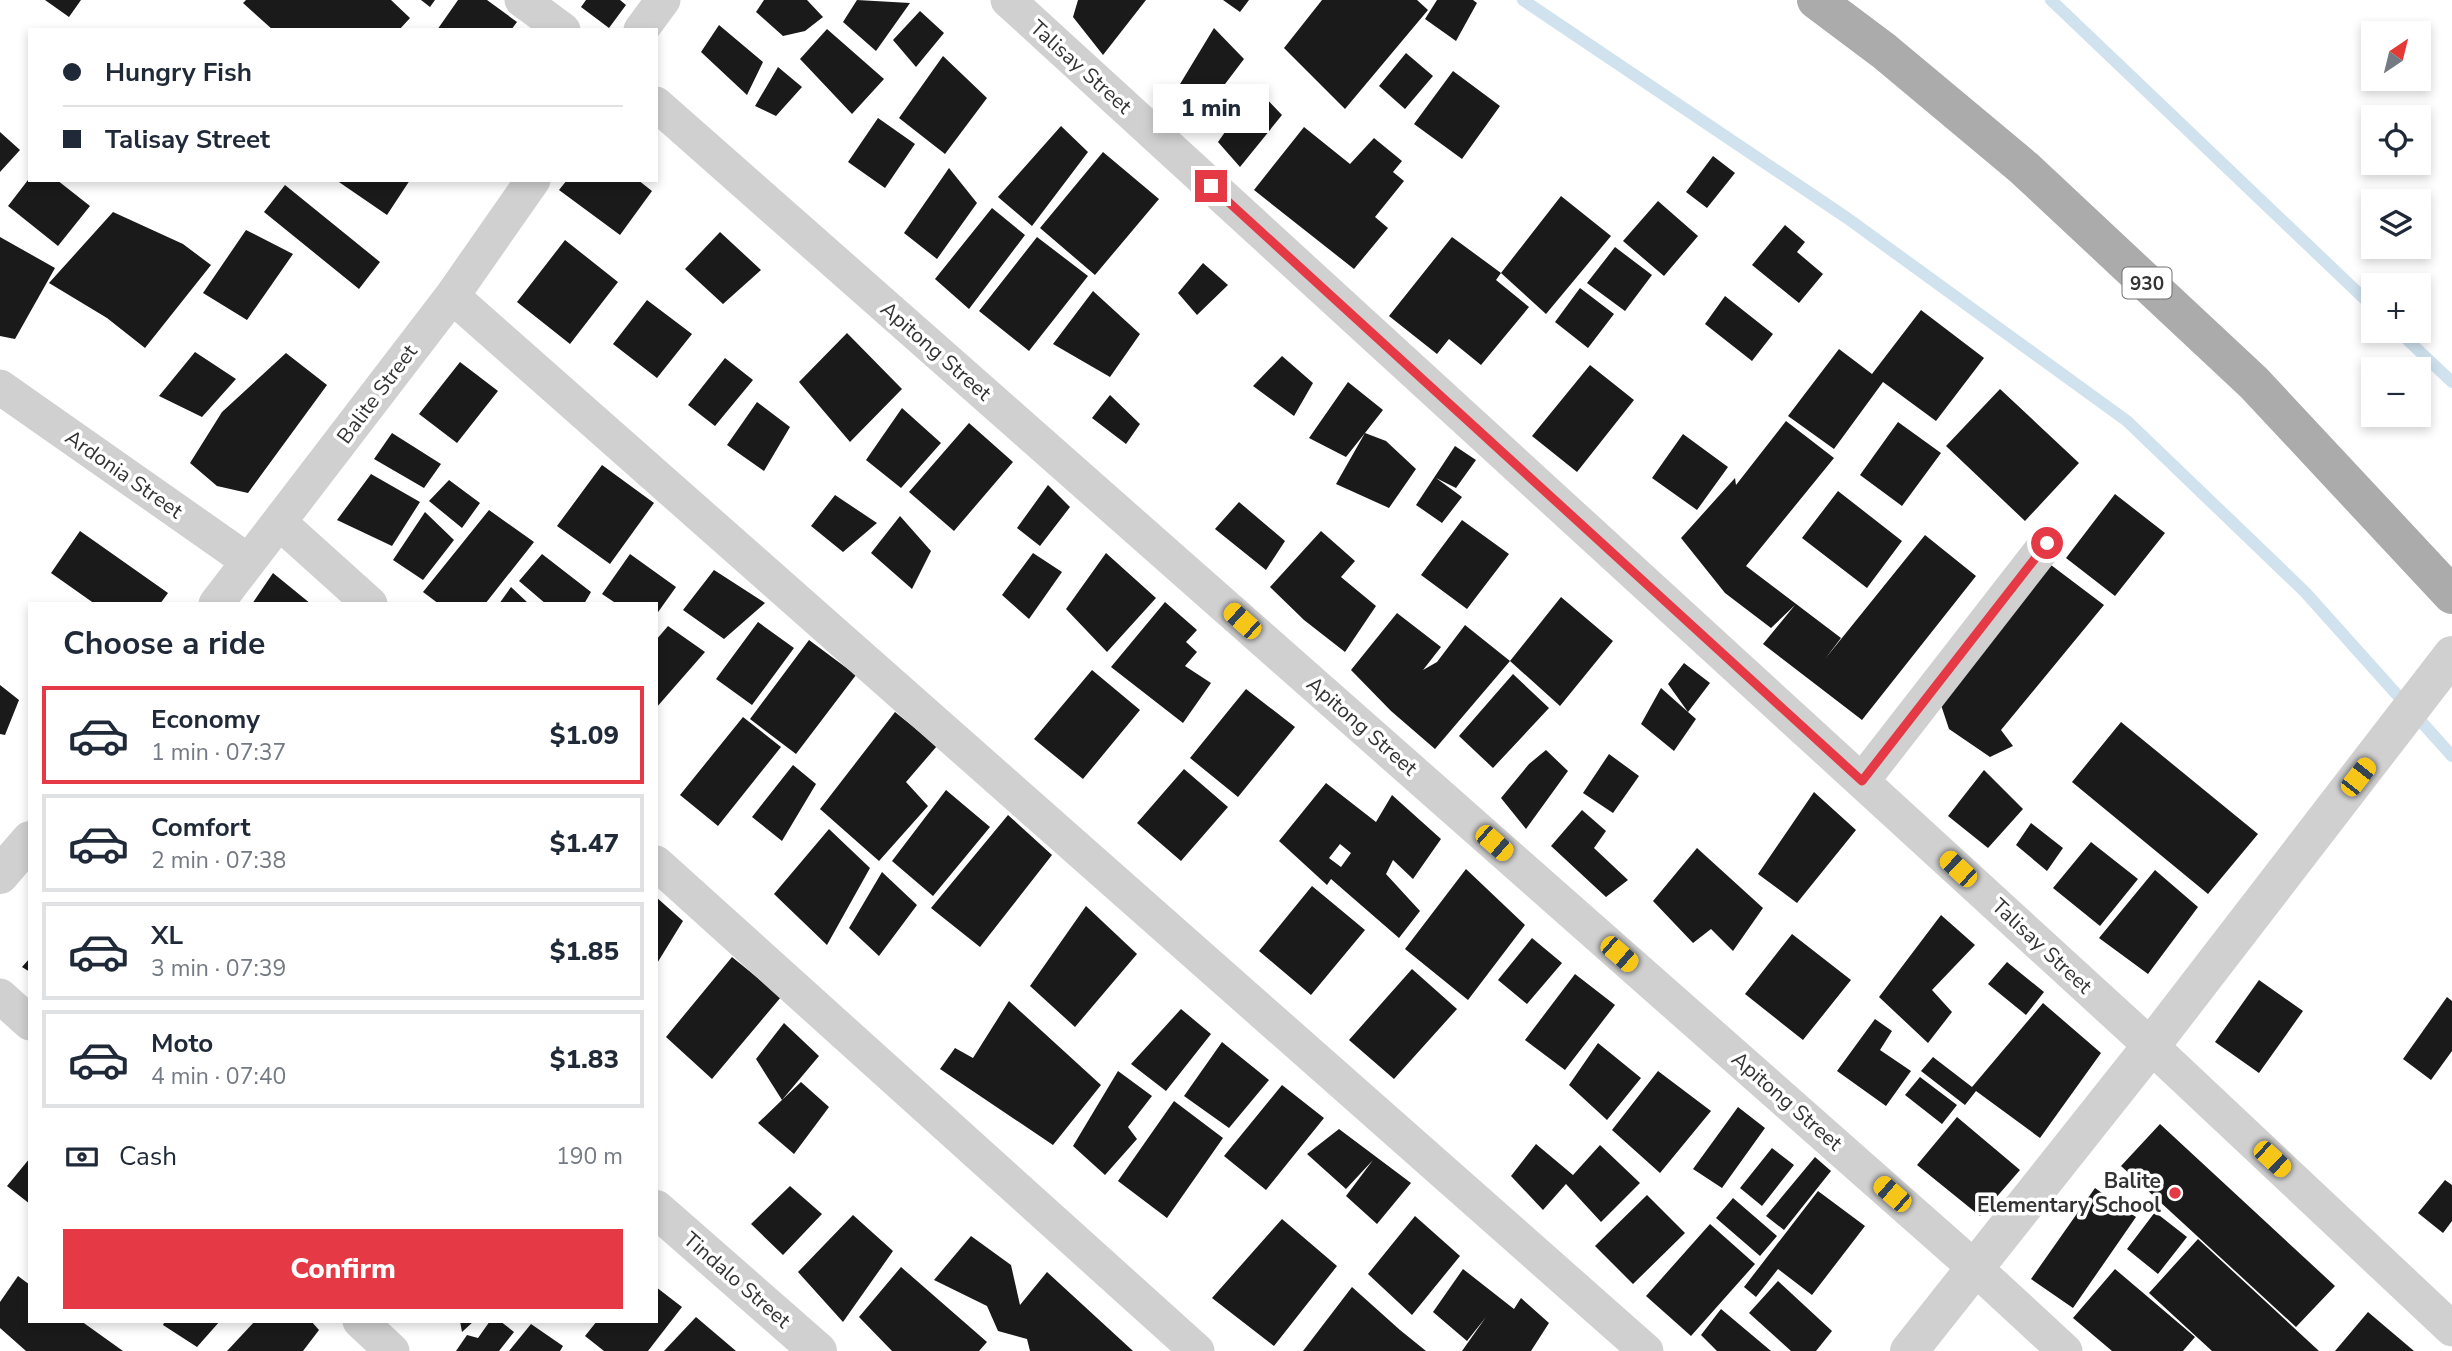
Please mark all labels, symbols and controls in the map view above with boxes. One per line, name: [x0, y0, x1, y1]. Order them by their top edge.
street label: Talisay Street: [1024, 14, 1138, 121]
north arrow: [2361, 21, 2431, 91]
map controls: [2361, 21, 2431, 427]
text: Hungry Fish: [105, 55, 252, 90]
callout: 1 min: [1153, 85, 1269, 134]
text: 1 min: [1181, 93, 1241, 124]
button: locate: [2361, 105, 2431, 175]
text: Talisay Street: [105, 122, 270, 157]
route end: [1195, 170, 1227, 202]
button: layers: [2361, 189, 2431, 259]
road number: 930: [2122, 268, 2172, 298]
button: +: [2361, 273, 2431, 343]
street label: Apitong Street: [875, 295, 998, 407]
street label: Balite Street: [330, 338, 424, 449]
button: −: [2361, 357, 2431, 427]
street label: Ardonia Street: [60, 423, 189, 525]
route start: [2031, 527, 2063, 559]
car: [1220, 599, 1265, 643]
text: Choose a ride: [63, 622, 265, 665]
street label: Apitong Street: [1301, 670, 1424, 782]
text: Economy: [151, 702, 260, 737]
icon: car: [67, 704, 130, 767]
text: $1.09: [550, 718, 619, 753]
text: 1 min · 07:37: [151, 737, 286, 768]
car: [2337, 754, 2380, 800]
text: Comfort: [151, 810, 251, 845]
icon: car: [67, 812, 130, 875]
car: [1472, 821, 1517, 865]
text: $1.47: [550, 826, 619, 861]
text: 2 min · 07:38: [151, 845, 286, 876]
car: [1936, 847, 1981, 891]
street label: Talisay Street: [1986, 892, 2099, 1000]
text: XL: [151, 918, 183, 953]
icon: car: [67, 920, 130, 983]
car: [1597, 932, 1642, 976]
text: $1.85: [550, 934, 619, 969]
text: 3 min · 07:39: [151, 953, 286, 984]
text: Moto: [151, 1026, 213, 1061]
icon: car: [67, 1028, 130, 1091]
text: $1.83: [550, 1042, 619, 1077]
street label: Apitong Street: [1726, 1045, 1849, 1157]
text: 4 min · 07:40: [151, 1061, 286, 1092]
car: [2250, 1137, 2295, 1181]
icon: cash: [63, 1138, 101, 1176]
text: Cash: [119, 1139, 177, 1174]
text: 190 m: [556, 1141, 623, 1172]
place label: Balite Elementary School: [1977, 1167, 2161, 1219]
car: [1870, 1172, 1915, 1216]
marker: Balite Elementary School: [2167, 1185, 2183, 1201]
street label: Tindalo Street: [678, 1226, 797, 1335]
button: Confirm: [63, 1229, 623, 1309]

